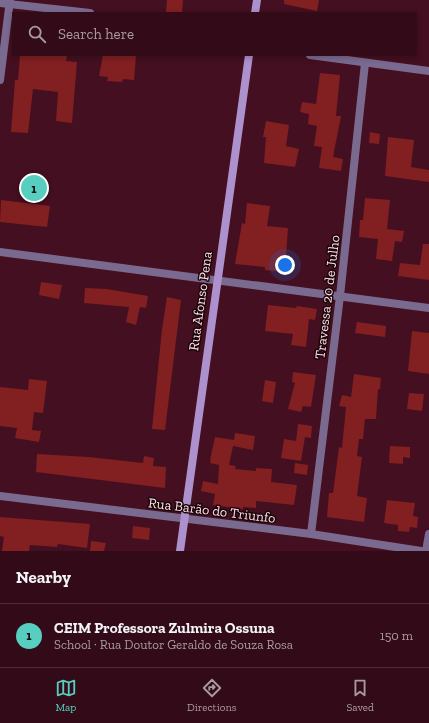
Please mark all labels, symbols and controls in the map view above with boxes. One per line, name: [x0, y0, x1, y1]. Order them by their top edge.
search box: [12, 12, 417, 56]
icon: search: [26, 23, 48, 45]
text: Search here: [58, 25, 134, 43]
pin: 1: [21, 173, 47, 203]
street label: Travessa 20 de Julho: [311, 234, 344, 360]
street label: Rua Afonso Pena: [185, 250, 216, 352]
your location: [275, 255, 295, 275]
street label: Rua Barão do Triunfo: [147, 494, 277, 527]
text: Nearby: [16, 567, 71, 587]
text: CEIM Professora Zulmira Ossuna: [54, 619, 275, 637]
text: 1: [26, 628, 32, 643]
text: 150 m: [380, 628, 413, 643]
text: School · Rua Doutor Geraldo de Souza Rosa: [54, 637, 293, 652]
tab: Map: [55, 677, 77, 714]
tab: Directions: [187, 677, 237, 714]
tab: Saved: [346, 677, 374, 714]

